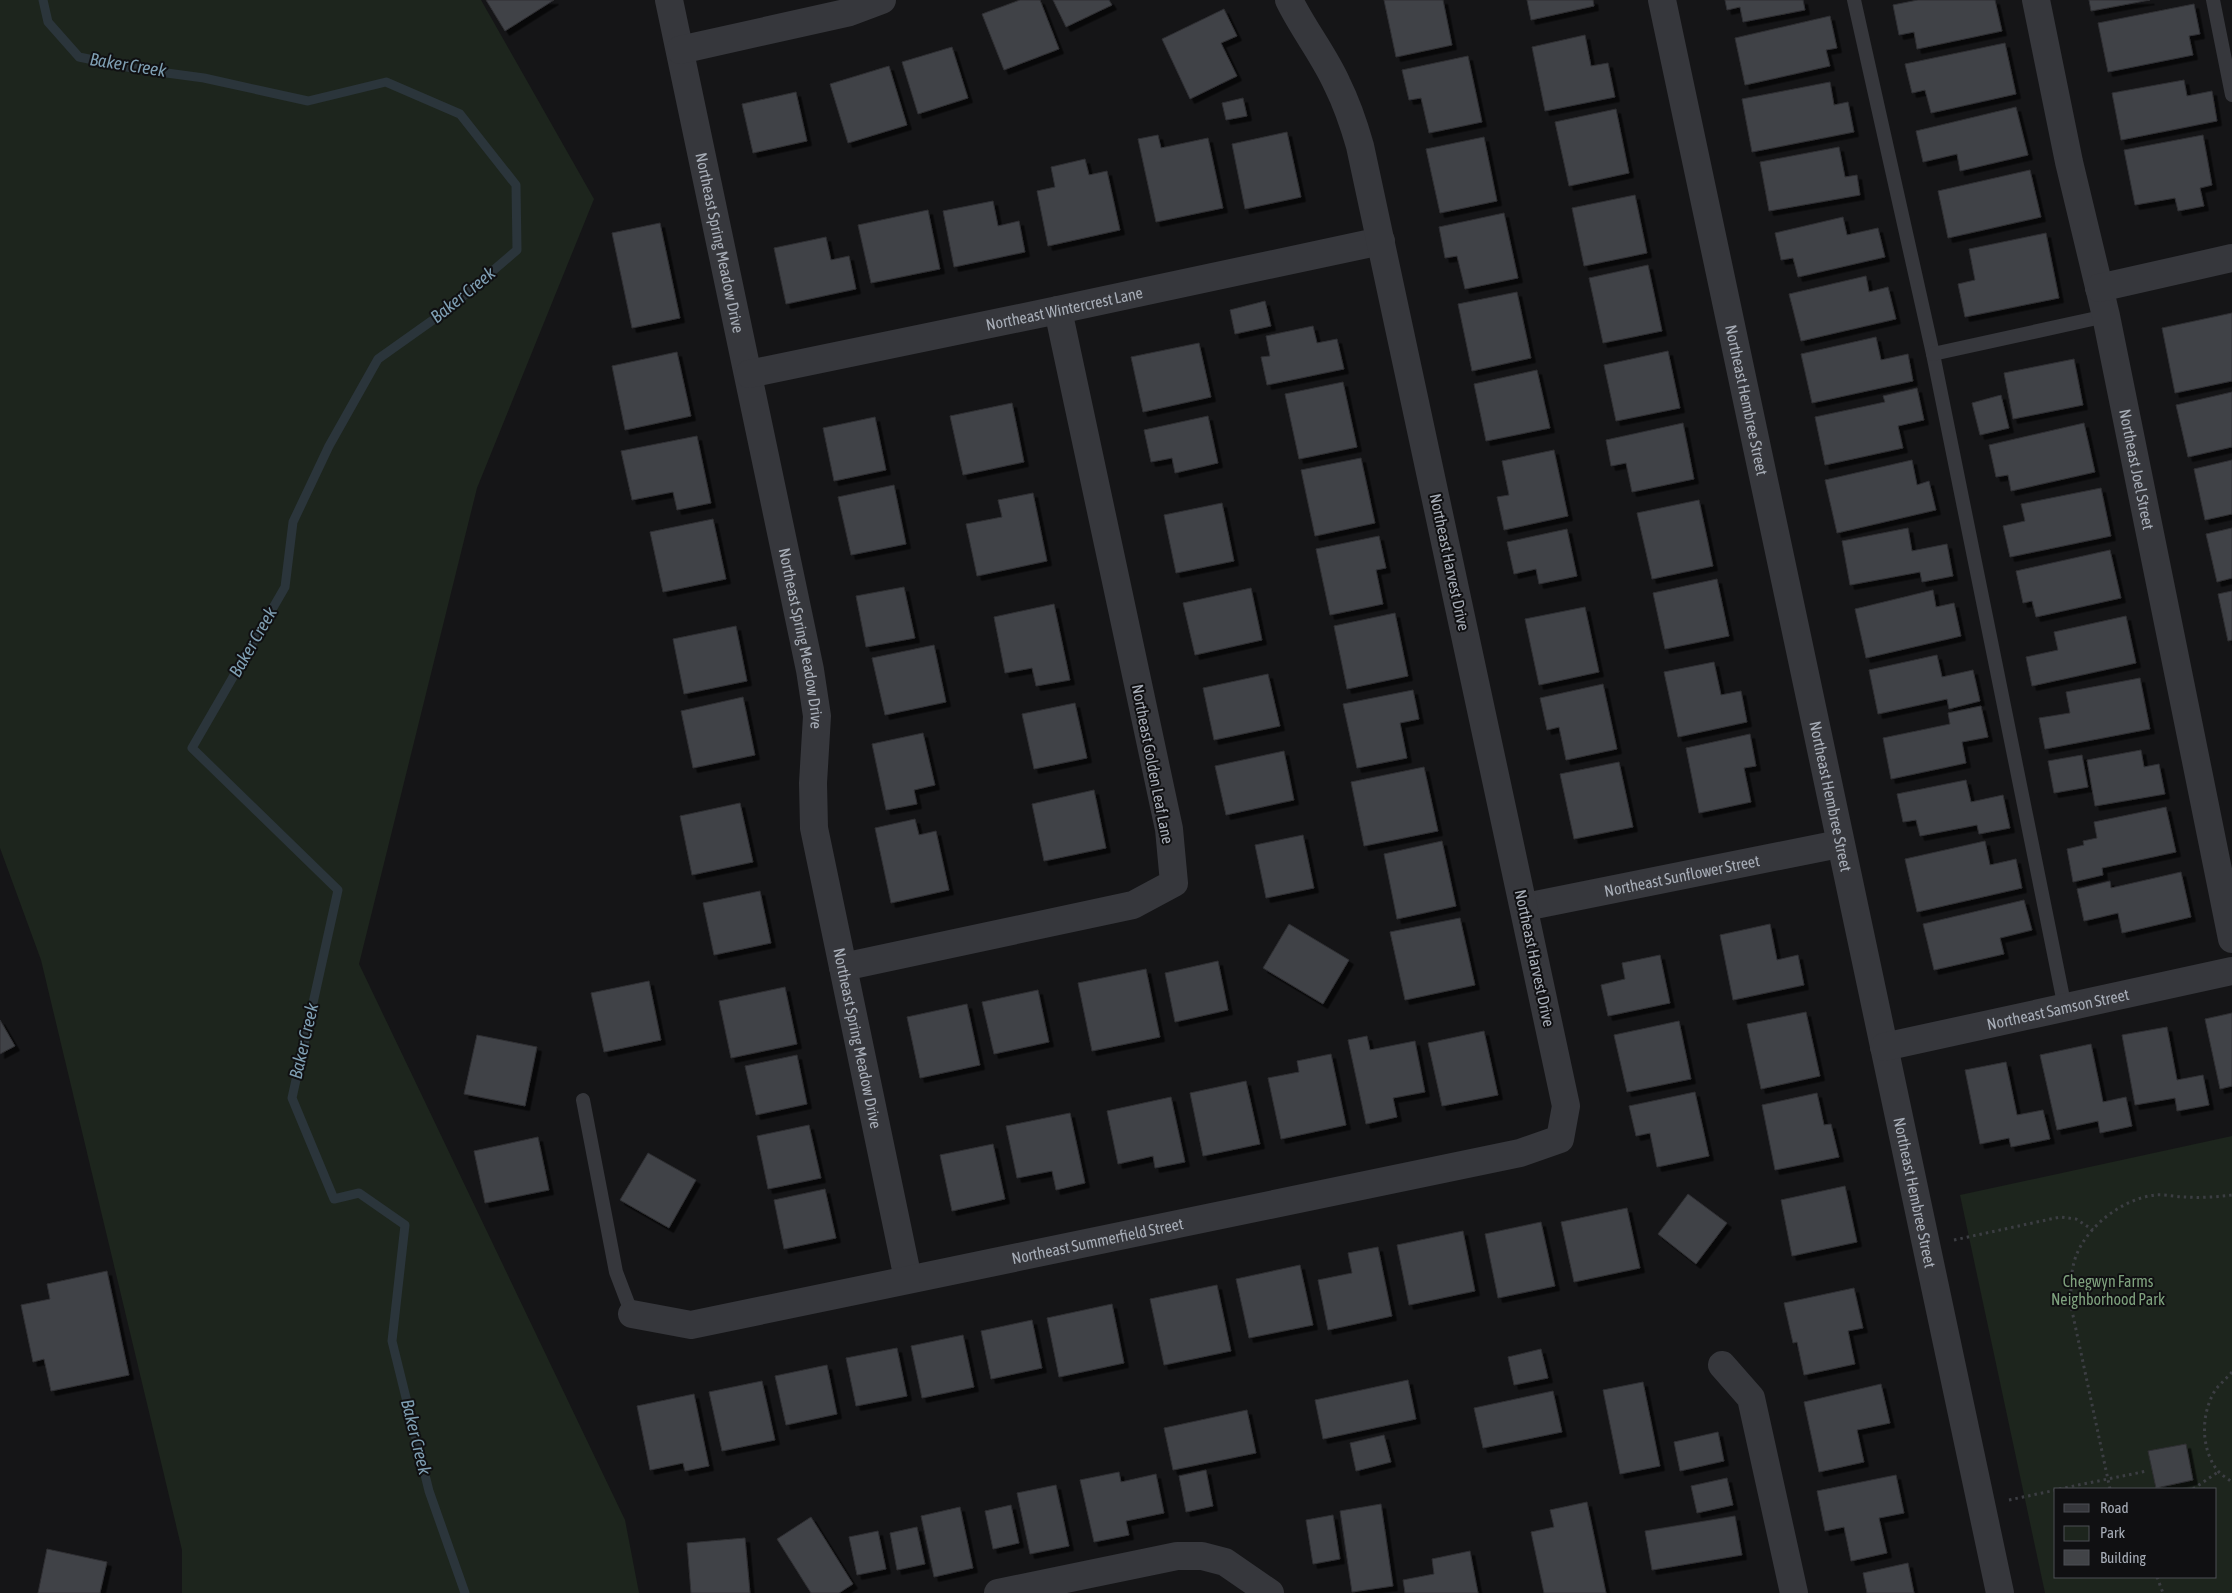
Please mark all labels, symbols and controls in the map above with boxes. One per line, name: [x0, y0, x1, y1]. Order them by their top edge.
water label: Baker Creek: [88, 48, 169, 81]
street label: Northeast Spring Meadow Drive: [692, 151, 748, 335]
water label: Baker Creek: [426, 261, 500, 327]
street label: Northeast Wintercrest Lane: [984, 283, 1144, 334]
street label: Northeast Hembree Street: [1722, 323, 1772, 477]
street label: Northeast Joel Street: [2116, 407, 2158, 531]
street label: Northeast Harvest Drive: [1427, 492, 1473, 632]
street label: Northeast Spring Meadow Drive: [776, 546, 826, 729]
water label: Baker Creek: [224, 602, 281, 680]
street label: Northeast Golden Leaf Lane: [1129, 683, 1177, 845]
street label: Northeast Hembree Street: [1806, 719, 1856, 874]
street label: Northeast Sunflower Street: [1603, 851, 1761, 900]
street label: Northeast Harvest Drive: [1512, 888, 1558, 1028]
street label: Northeast Spring Meadow Drive: [830, 946, 885, 1130]
street label: Northeast Samson Street: [1985, 985, 2131, 1033]
water label: Baker Creek: [285, 1000, 323, 1081]
street label: Northeast Hembree Street: [1890, 1116, 1940, 1270]
street label: Northeast Summerfield Street: [1010, 1214, 1185, 1267]
park label: Chegwyn Farms Neighborhood Park: [2051, 1272, 2165, 1309]
water label: Baker Creek: [397, 1397, 436, 1478]
legend: [2054, 1488, 2217, 1578]
text: Road: [2100, 1499, 2129, 1516]
text: Park: [2100, 1524, 2125, 1541]
text: Building: [2100, 1549, 2146, 1566]

